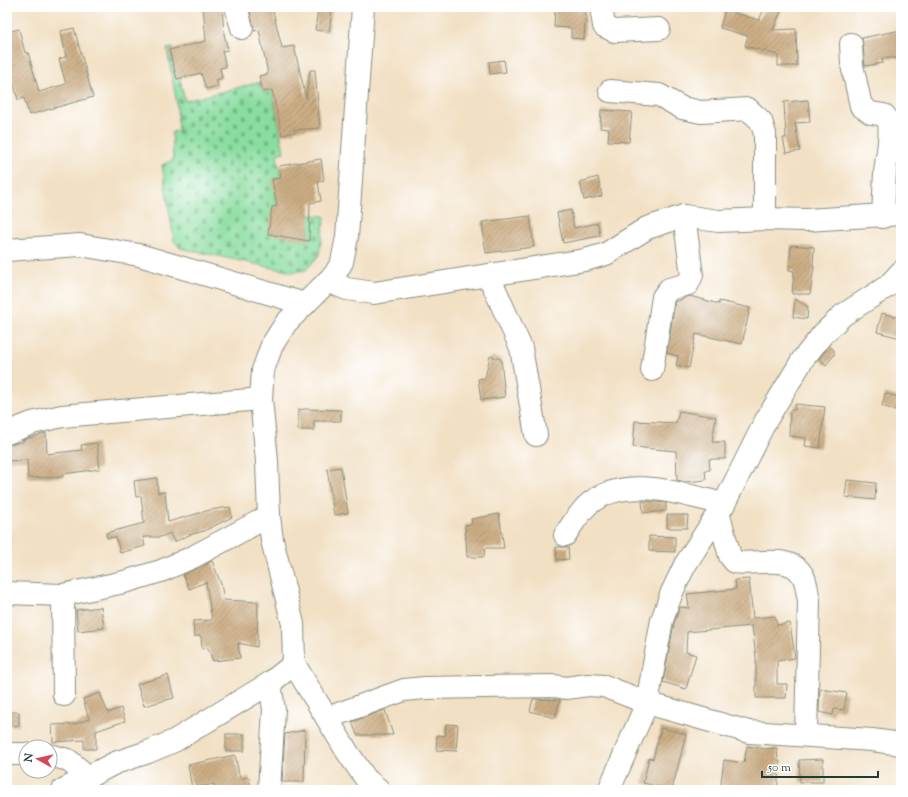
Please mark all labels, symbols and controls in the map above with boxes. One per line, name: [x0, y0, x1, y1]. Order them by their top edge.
north arrow: [18, 739, 58, 779]
text: N: [20, 752, 38, 764]
scale bar: [762, 753, 878, 779]
text: 50 m: [767, 759, 791, 777]

